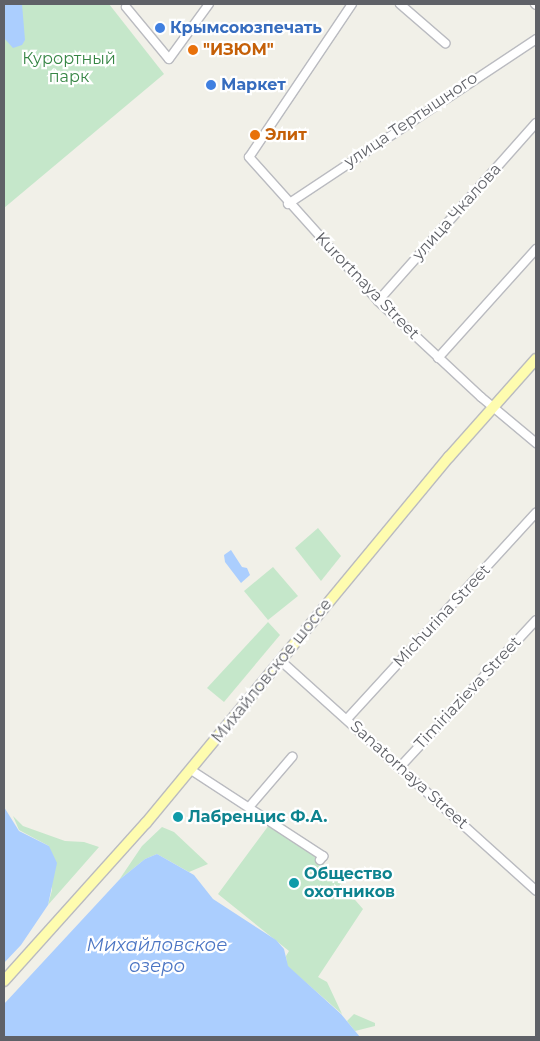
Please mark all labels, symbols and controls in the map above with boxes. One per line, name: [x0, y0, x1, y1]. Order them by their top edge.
place label: Крымсоюзпечать: [170, 18, 322, 38]
marker: Крымсоюзпечать: [154, 22, 166, 34]
place label: "ИЗЮМ": [203, 40, 274, 60]
marker: "ИЗЮМ": [187, 44, 199, 56]
park label: Курортный парк: [22, 49, 116, 87]
street label: улица Тертышного: [341, 68, 481, 172]
place label: Маркет: [221, 75, 286, 95]
marker: Маркет: [205, 79, 217, 91]
place label: Элит: [265, 125, 307, 145]
marker: Элит: [249, 129, 261, 141]
street label: улица Чкалова: [409, 160, 505, 264]
street label: Kurortnaya Street: [311, 228, 423, 344]
street label: Michurina Street: [389, 561, 495, 671]
street label: Михайловское шоссе: [208, 595, 336, 747]
street label: Timiriazieva Street: [411, 633, 525, 753]
street label: Sanatornaya Street: [346, 717, 472, 833]
place label: Лабренцис Ф.А.: [188, 807, 327, 827]
marker: Лабренцис Ф.А.: [172, 811, 184, 823]
place label: Общество охотников: [304, 864, 395, 902]
marker: Общество охотников: [288, 877, 300, 889]
water label: Михайловское озеро: [87, 935, 227, 978]

